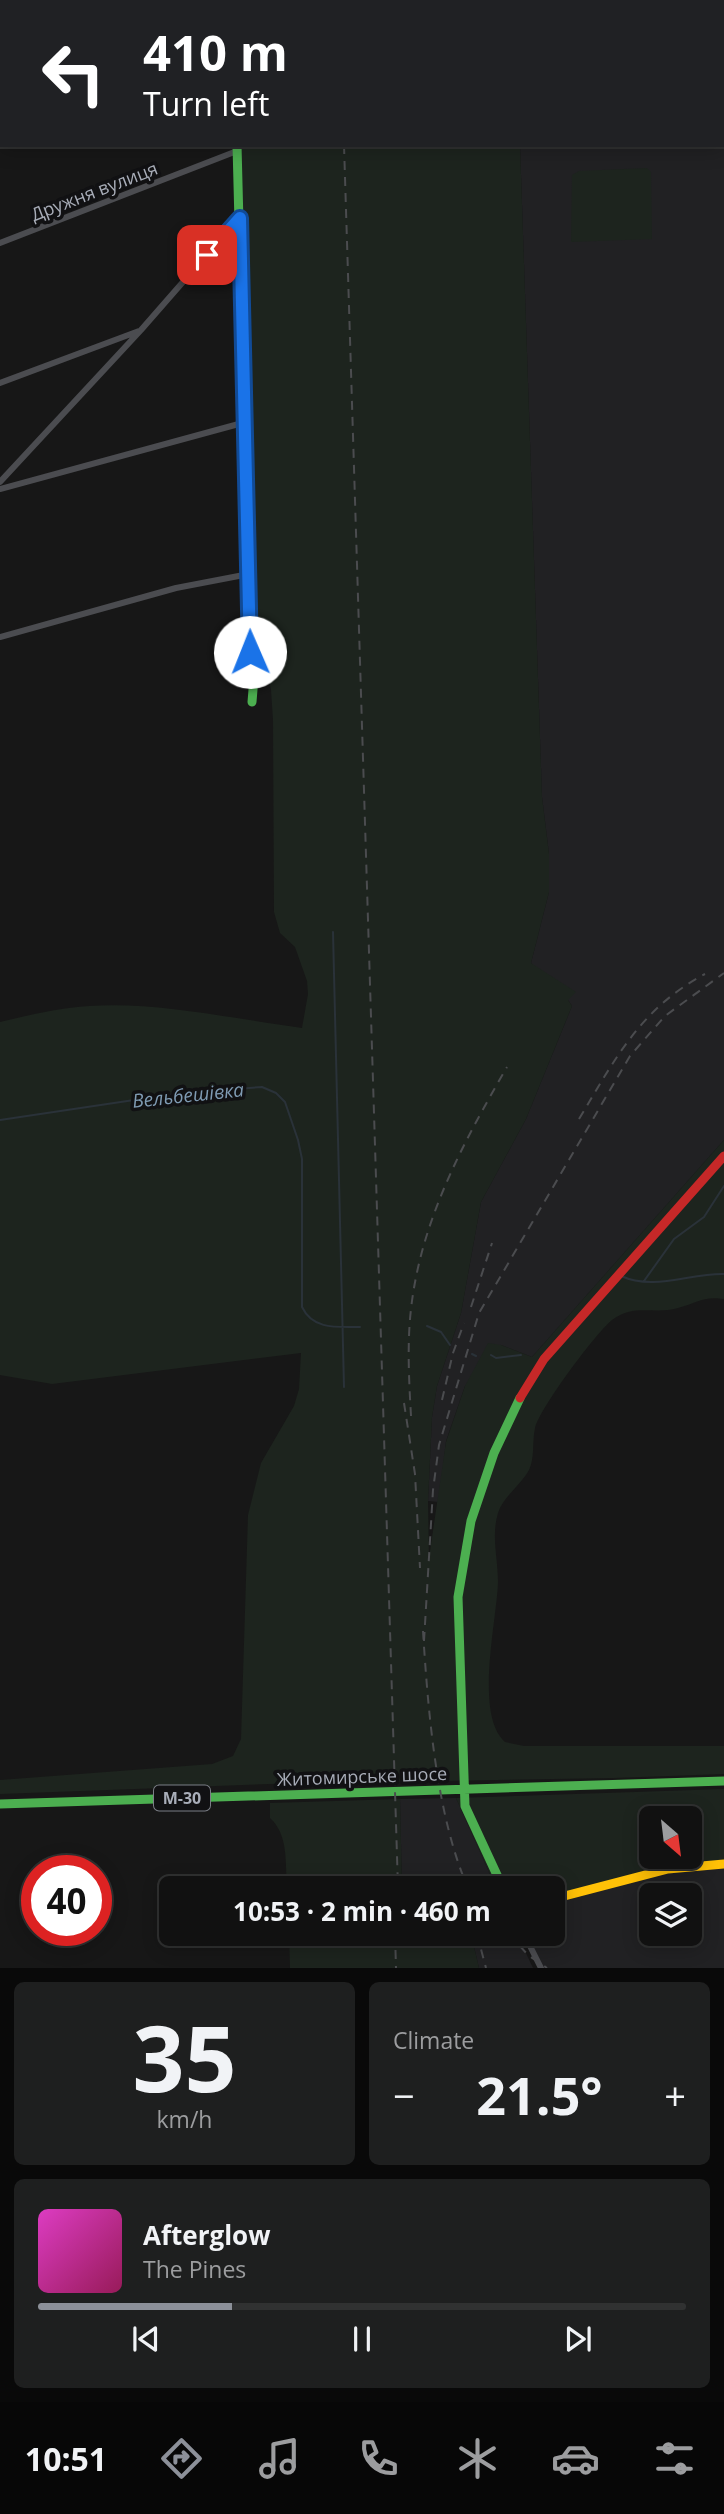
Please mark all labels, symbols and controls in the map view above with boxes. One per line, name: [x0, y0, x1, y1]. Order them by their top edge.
text: 410 m: [143, 19, 288, 85]
icon: left: [28, 28, 119, 119]
text: Turn left: [143, 82, 269, 125]
street label: Дружня вулиця: [27, 156, 161, 226]
pin: [177, 225, 237, 285]
icon: arrive: [188, 236, 226, 274]
position arrow: [213, 615, 287, 689]
water label: Вельбешівка: [131, 1076, 245, 1114]
street label: Житомирське шосе: [276, 1761, 448, 1791]
road number: М-30: [154, 1786, 210, 1810]
north arrow: [639, 1806, 702, 1869]
map controls: [639, 1806, 702, 1946]
speed limit sign: 40: [21, 1855, 112, 1946]
button: layers: [639, 1883, 702, 1946]
text: 10:53 · 2 min · 460 m: [233, 1893, 491, 1929]
text: 35: [132, 1995, 237, 2119]
text: Climate: [393, 2024, 474, 2056]
text: 21.5°: [476, 2059, 603, 2130]
text: −: [393, 2069, 415, 2121]
text: +: [664, 2069, 686, 2121]
text: km/h: [157, 2103, 212, 2135]
text: Afterglow: [143, 2217, 270, 2253]
text: The Pines: [143, 2253, 246, 2285]
icon: previous: [127, 2320, 165, 2358]
icon: pause: [343, 2320, 381, 2358]
icon: next: [559, 2320, 597, 2358]
icon: directions: [157, 2434, 206, 2483]
icon: music: [255, 2434, 304, 2483]
icon: phone: [354, 2434, 403, 2483]
icon: climate: [453, 2434, 502, 2483]
icon: car: [551, 2434, 600, 2483]
icon: filters: [650, 2434, 699, 2483]
text: 10:51: [25, 2437, 107, 2480]

